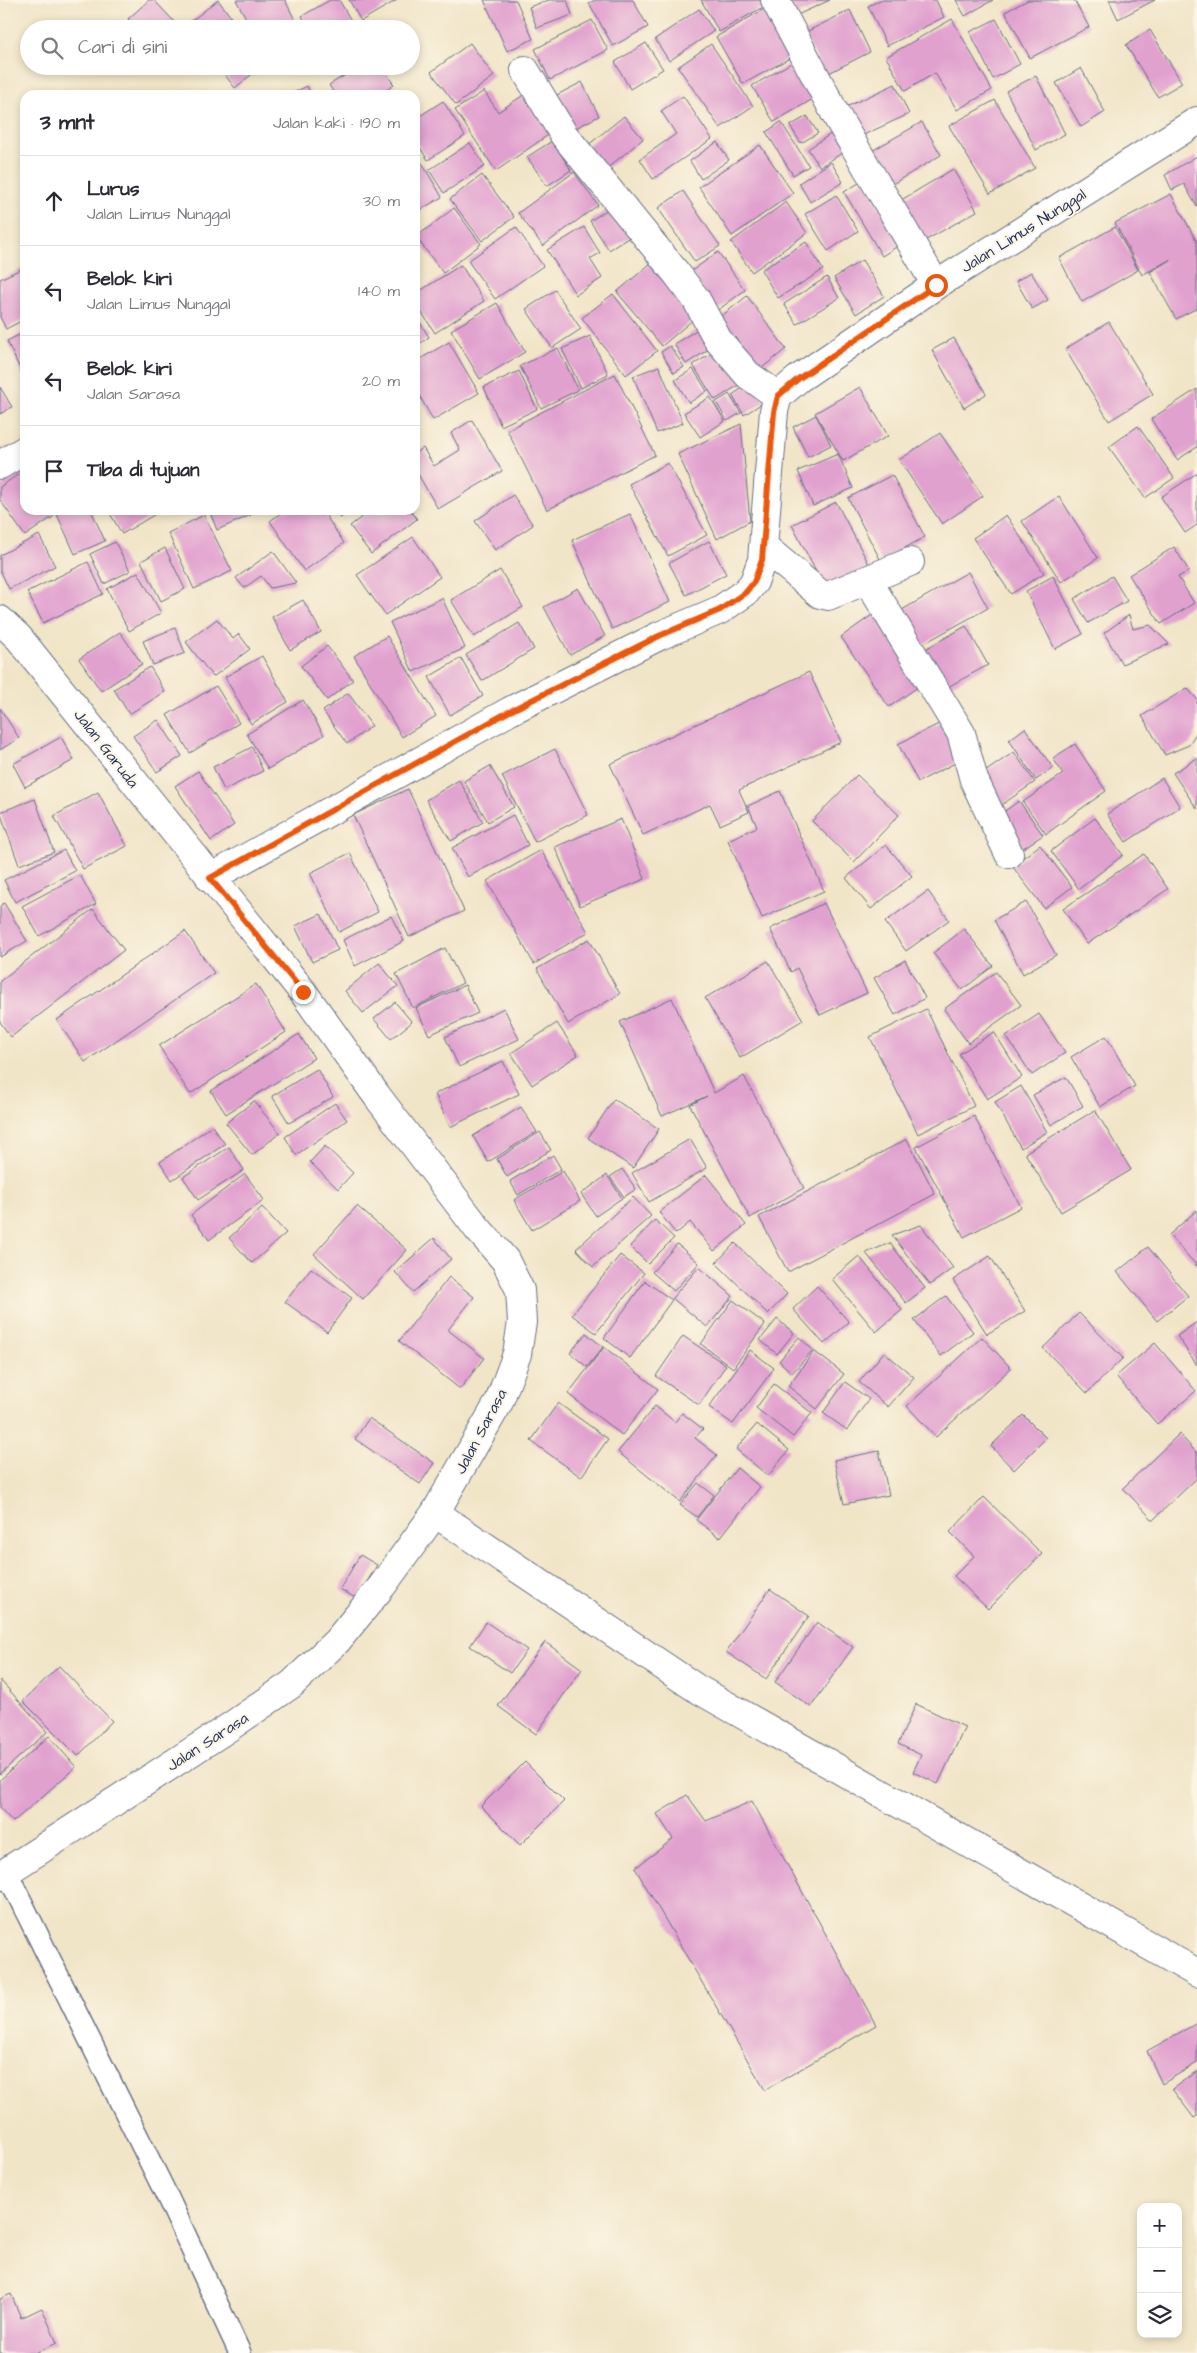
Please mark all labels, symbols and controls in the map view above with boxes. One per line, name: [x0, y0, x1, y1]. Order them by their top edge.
search box: [20, 20, 420, 75]
icon: search: [38, 34, 66, 62]
text: Cari di sini: [78, 34, 167, 61]
text: 3 mnt: [40, 108, 94, 137]
text: Jalan kaki · 190 m: [273, 112, 400, 134]
text: Lurus: [87, 176, 139, 203]
street label: Jalan Limus Nunggal: [957, 183, 1091, 279]
icon: ahead: [40, 187, 68, 215]
text: 30 m: [363, 190, 400, 212]
text: Jalan Limus Nunggal: [87, 203, 231, 225]
text: Belok kiri: [87, 266, 172, 293]
route start: [925, 274, 948, 297]
icon: left: [40, 277, 68, 305]
text: 140 m: [358, 280, 400, 302]
text: Jalan Limus Nunggal: [87, 293, 231, 315]
text: Belok kiri: [87, 356, 172, 383]
icon: left: [40, 367, 68, 395]
text: 20 m: [362, 370, 400, 392]
text: Jalan Sarasa: [87, 383, 180, 405]
icon: arrive: [40, 457, 68, 485]
text: Tiba di tujuan: [87, 457, 199, 484]
street label: Jalan Garuda: [69, 705, 144, 792]
route end: [292, 981, 315, 1004]
street label: Jalan Sarasa: [449, 1385, 512, 1478]
street label: Jalan Sarasa: [162, 1707, 253, 1776]
map controls: [1137, 2203, 1182, 2338]
button: +: [1137, 2203, 1182, 2248]
button: −: [1137, 2248, 1182, 2293]
button: layers: [1137, 2293, 1182, 2338]

